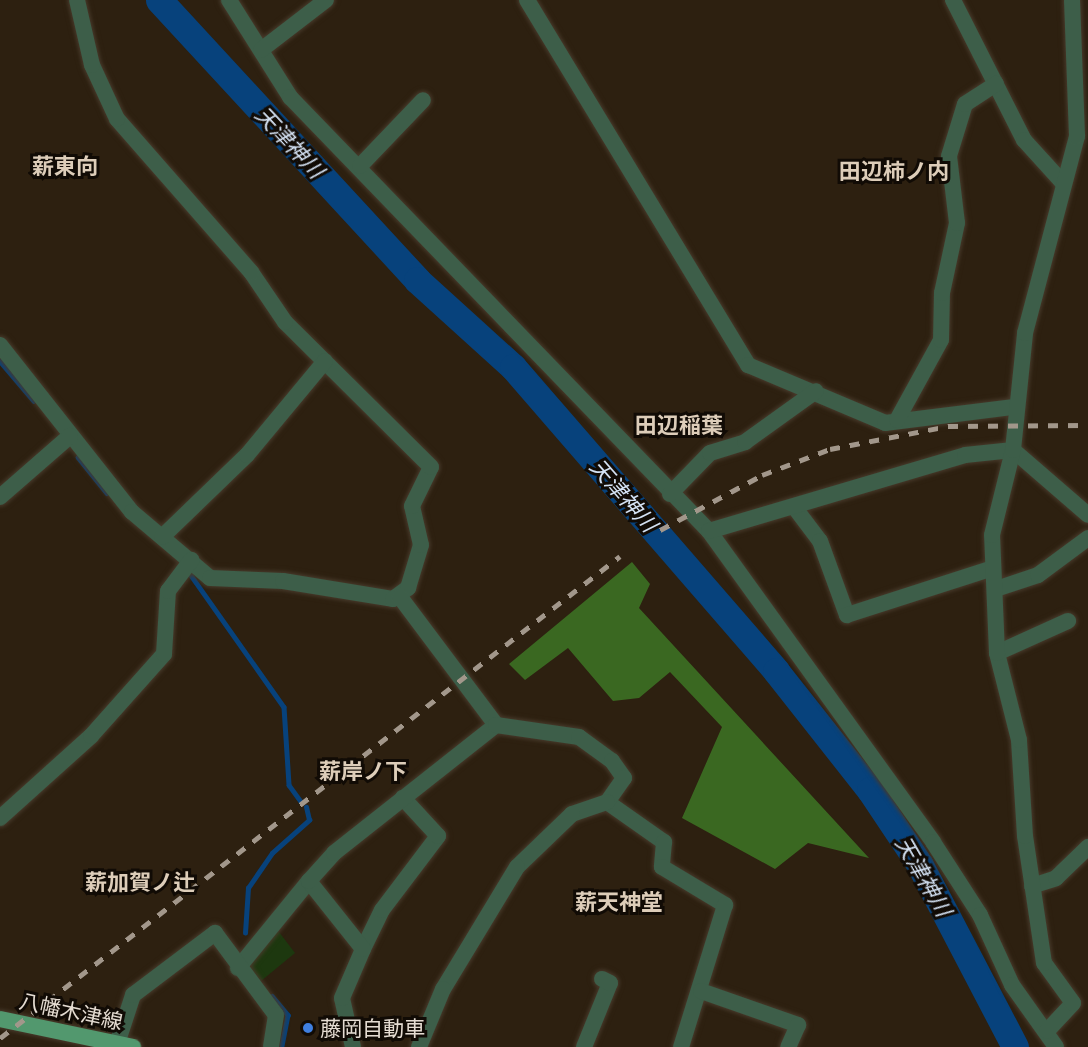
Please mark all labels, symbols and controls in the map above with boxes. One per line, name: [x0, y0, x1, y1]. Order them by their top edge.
water label: 天津神川: [250, 101, 330, 183]
district label: 薪東向: [32, 153, 98, 179]
district label: 田辺柿ノ内: [839, 158, 949, 184]
district label: 田辺稲葉: [635, 412, 723, 438]
water label: 天津神川: [585, 453, 663, 537]
district label: 薪岸ノ下: [319, 758, 407, 784]
water label: 天津神川: [891, 831, 957, 921]
district label: 薪加賀ノ辻: [85, 869, 195, 895]
district label: 薪天神堂: [575, 889, 663, 915]
street label: 八幡木津線: [17, 988, 125, 1034]
place label: 藤岡自動車: [320, 1015, 425, 1041]
marker: 藤岡自動車: [301, 1021, 315, 1035]

